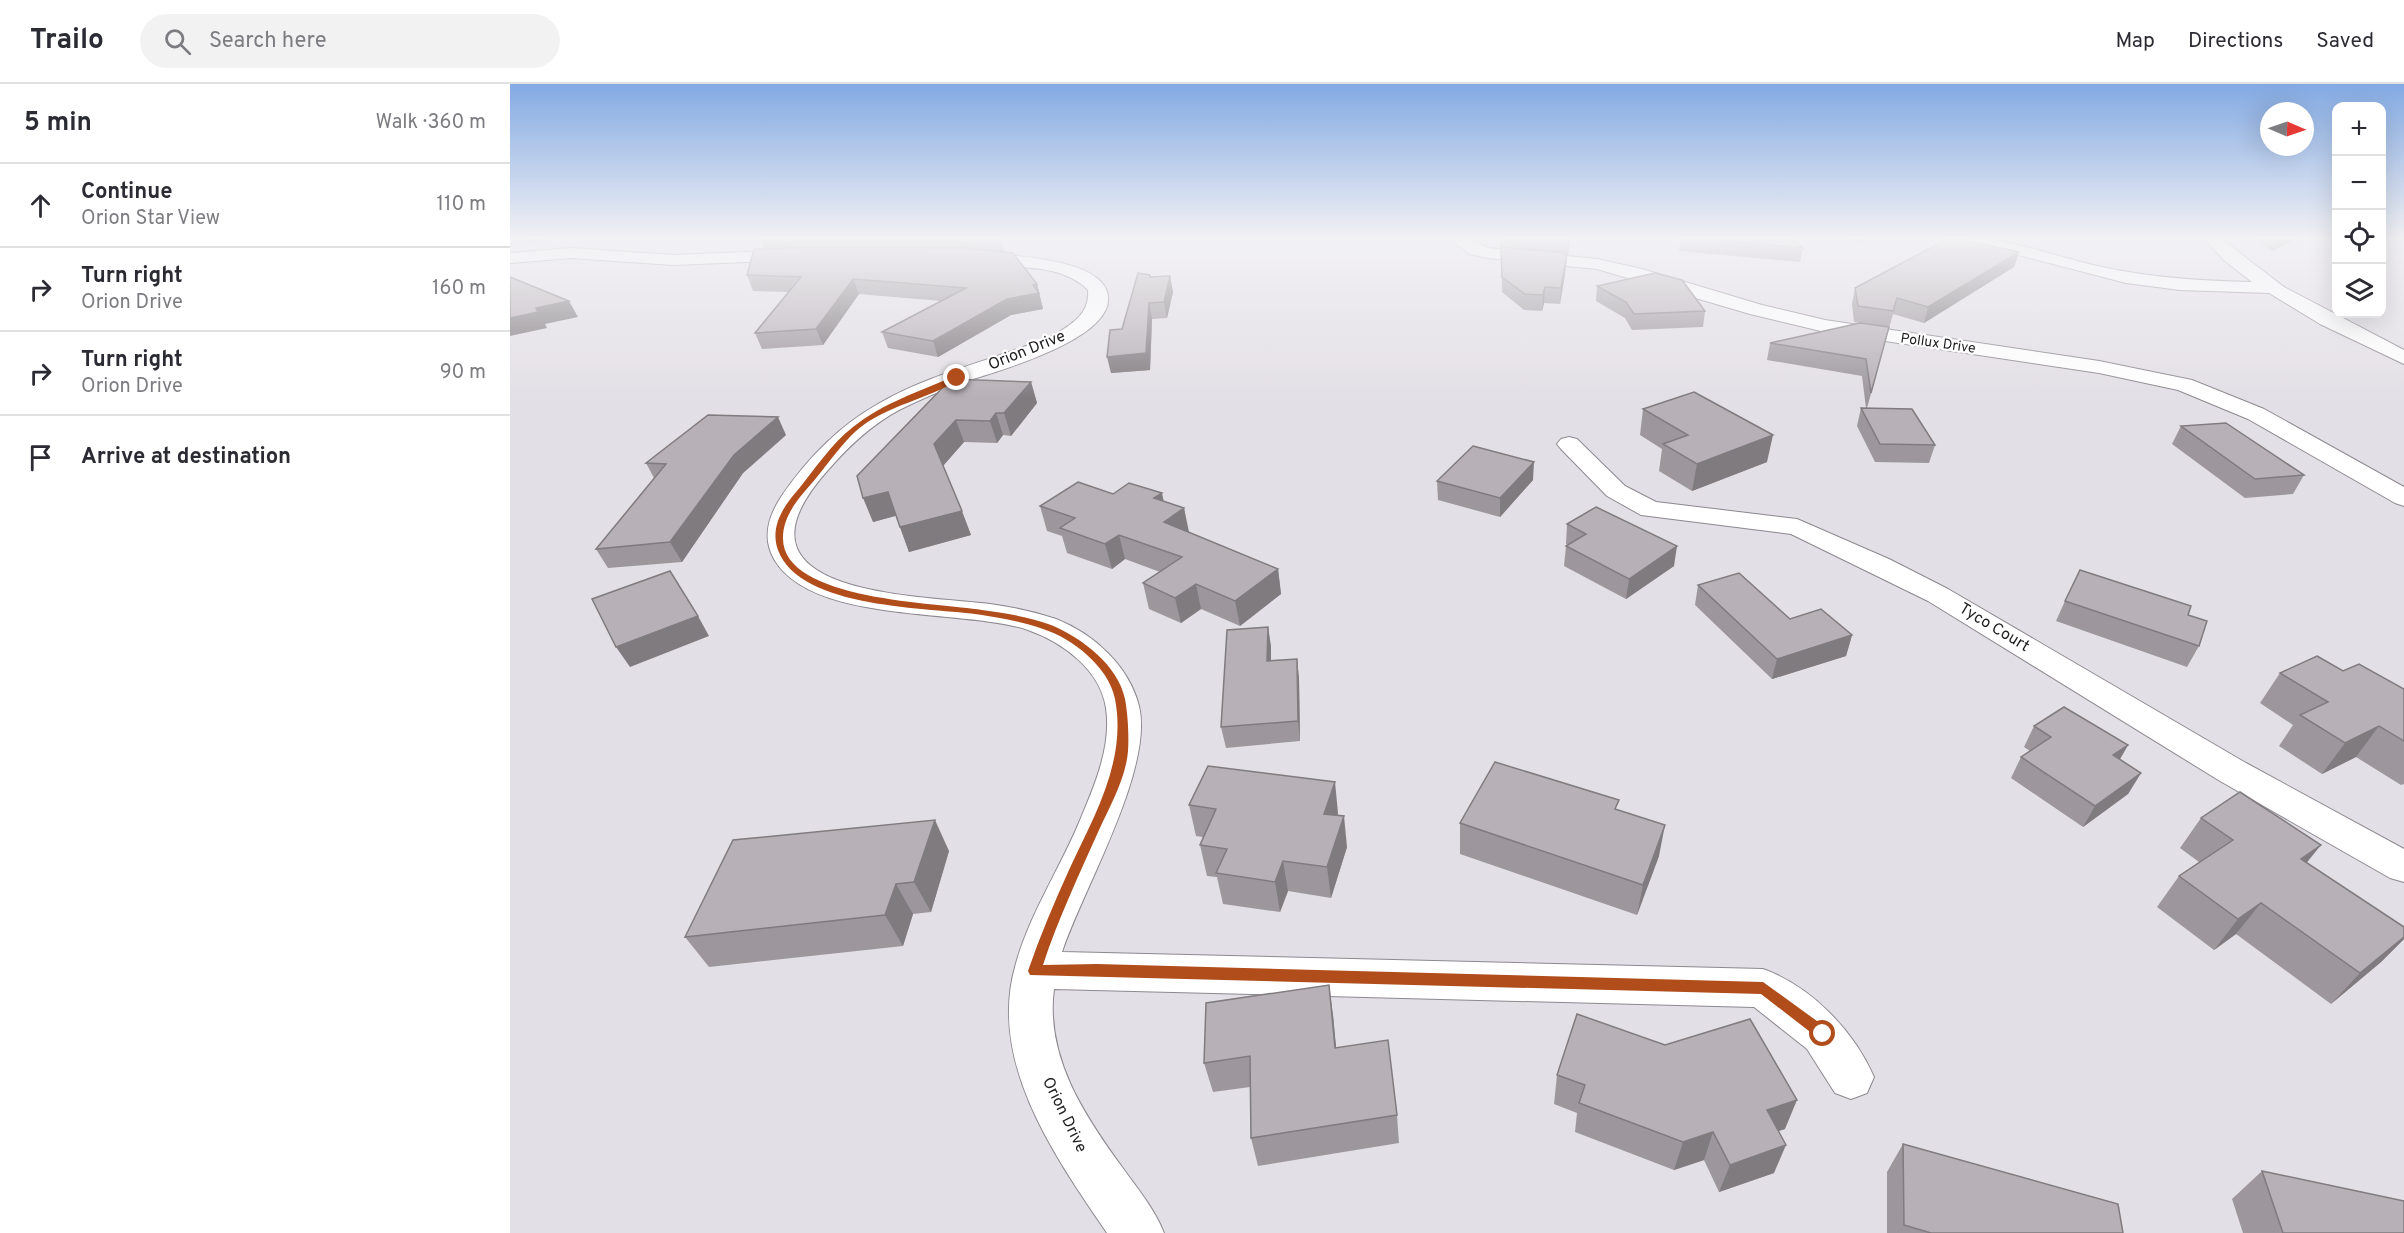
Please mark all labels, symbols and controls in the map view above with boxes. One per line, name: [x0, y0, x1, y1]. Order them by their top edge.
search box: [140, 14, 560, 68]
text: Trailo: [30, 23, 104, 59]
icon: search: [161, 25, 194, 58]
text: Search here: [209, 28, 326, 55]
text: Map: [2115, 28, 2155, 55]
text: Directions: [2188, 28, 2283, 55]
text: Saved: [2316, 28, 2374, 55]
north arrow: [2260, 102, 2314, 156]
map controls: [2332, 102, 2386, 318]
button: +: [2332, 102, 2386, 156]
text: 5 min: [24, 107, 92, 140]
text: Walk · 360 m: [375, 110, 486, 136]
button: −: [2332, 156, 2386, 210]
text: Continue: [81, 179, 172, 206]
icon: ahead: [24, 189, 57, 222]
text: 110 m: [437, 192, 486, 218]
text: Orion Star View: [81, 206, 220, 232]
button: locate: [2332, 210, 2386, 264]
text: Turn right: [81, 263, 183, 290]
button: layers: [2332, 264, 2386, 318]
icon: right: [24, 273, 57, 306]
text: 160 m: [432, 276, 486, 302]
text: Orion Drive: [81, 290, 183, 316]
street label: Orion Drive: [985, 326, 1069, 376]
street label: Pollux Drive: [1899, 330, 1977, 358]
text: Turn right: [81, 347, 183, 374]
icon: right: [24, 357, 57, 390]
text: 90 m: [440, 360, 486, 386]
route end: [943, 364, 969, 390]
text: Orion Drive: [81, 374, 183, 400]
icon: arrive: [24, 441, 57, 474]
text: Arrive at destination: [81, 444, 291, 471]
street label: Tyco Court: [1955, 599, 2033, 657]
route start: [1809, 1020, 1835, 1046]
street label: Orion Drive: [1037, 1074, 1091, 1156]

